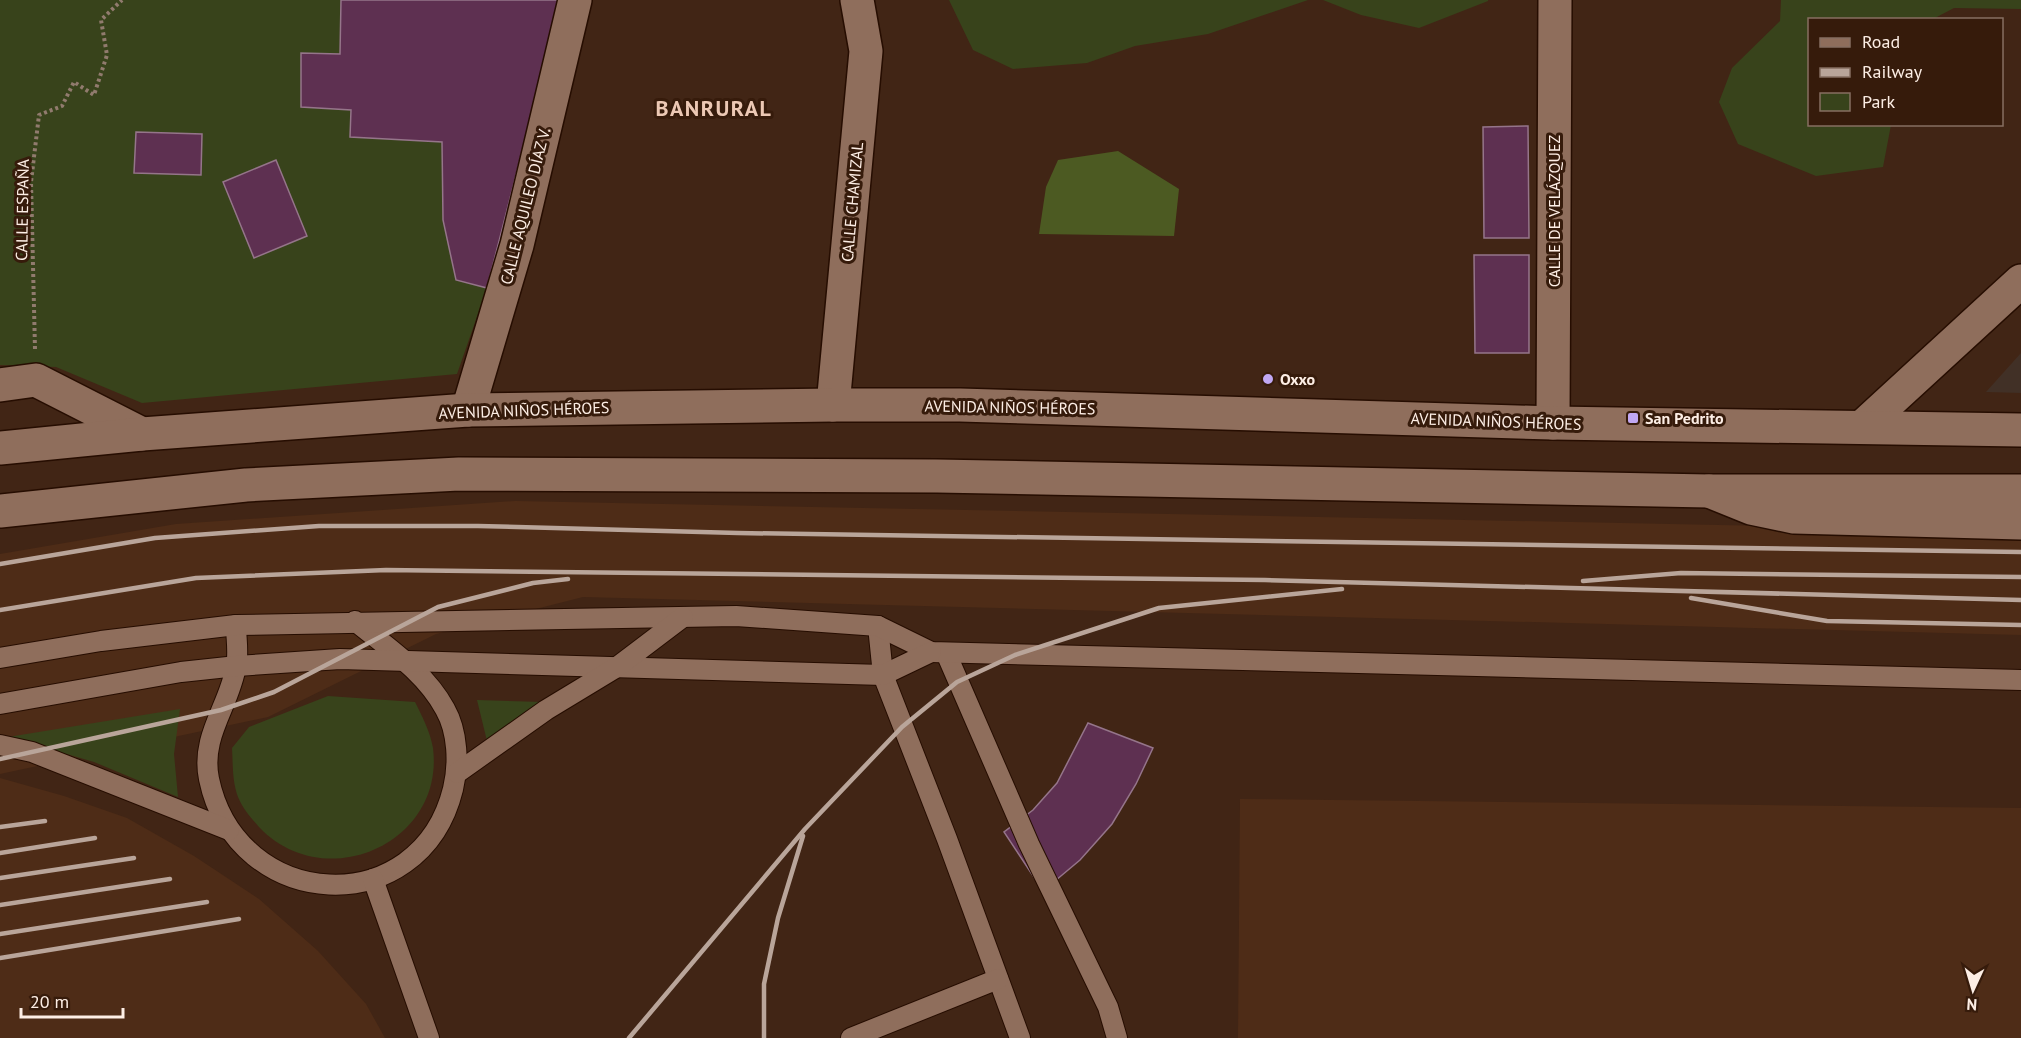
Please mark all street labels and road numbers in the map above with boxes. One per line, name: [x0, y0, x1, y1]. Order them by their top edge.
street label: CALLE AQUILEO DÍAZ V.: [496, 125, 554, 287]
street label: CALLE DE VELÁZQUEZ: [1544, 134, 1564, 287]
street label: CALLE CHAMIZAL: [837, 141, 867, 263]
street label: CALLE ESPAÑA: [11, 158, 33, 261]
street label: AVENIDA NIÑOS HÉROES: [924, 396, 1096, 418]
street label: AVENIDA NIÑOS HÉROES: [438, 397, 610, 423]
street label: AVENIDA NIÑOS HÉROES: [1410, 408, 1582, 434]

